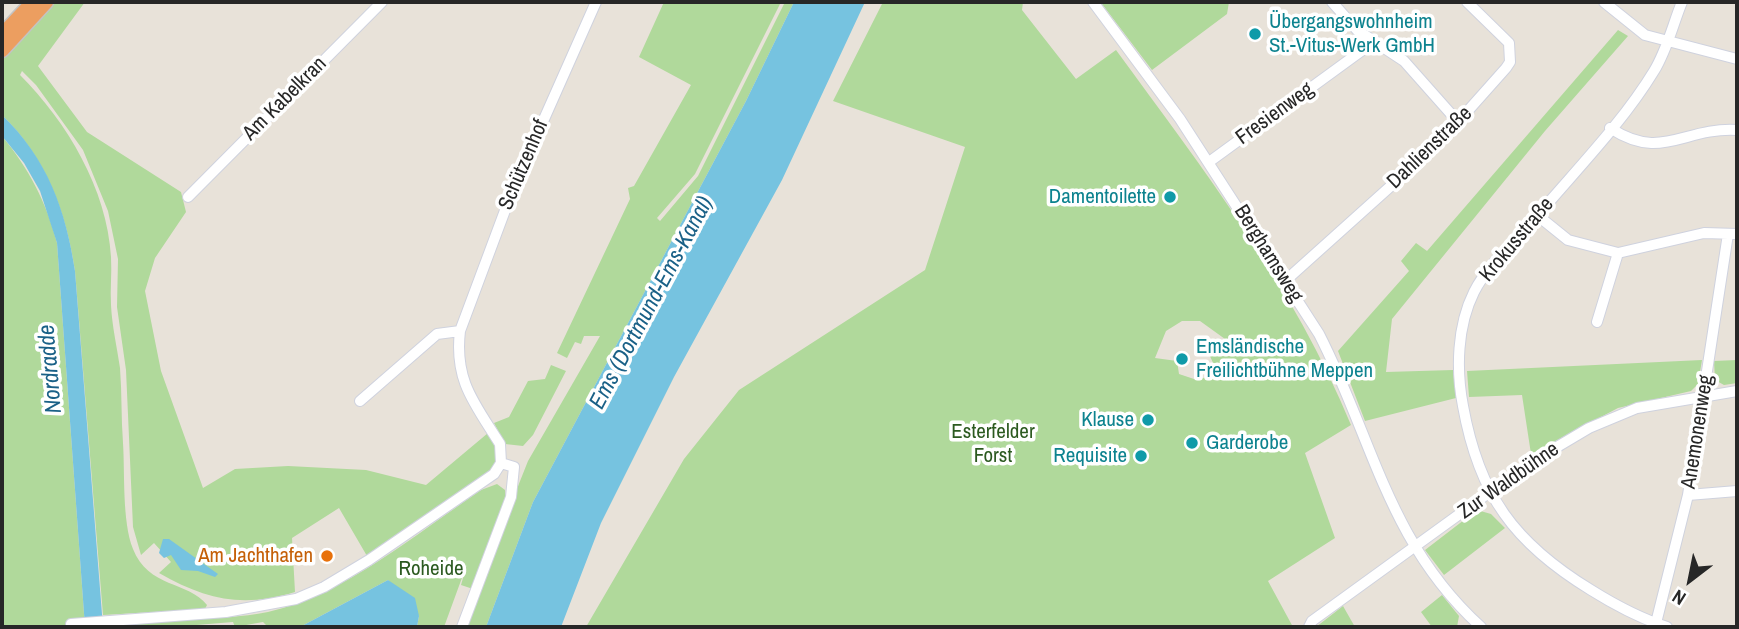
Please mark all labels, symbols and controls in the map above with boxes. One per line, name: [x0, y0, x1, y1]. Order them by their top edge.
place label: Übergangswohnheim St.-Vitus-Werk GmbH: [1269, 9, 1435, 59]
marker: Übergangswohnheim St.-Vitus-Werk GmbH: [1247, 26, 1263, 42]
street label: Am Kabelkran: [238, 52, 332, 146]
street label: Fresienweg: [1231, 77, 1319, 151]
street label: Dahlienstraße: [1382, 101, 1478, 195]
street label: Schützenhof: [494, 116, 554, 214]
place label: Damentoilette: [1049, 184, 1156, 210]
marker: Damentoilette: [1162, 189, 1178, 205]
water label: Ems (Dortmund-Ems-Kanal): [584, 192, 720, 414]
street label: Krokusstraße: [1474, 193, 1560, 287]
street label: Berghamsweg: [1228, 201, 1308, 307]
water label: Nordradde: [33, 323, 69, 415]
place label: Emsländische Freilichtbühne Meppen: [1196, 334, 1373, 384]
marker: Emsländische Freilichtbühne Meppen: [1174, 351, 1190, 367]
street label: Anemonenweg: [1677, 373, 1719, 491]
place label: Klause: [1081, 407, 1134, 433]
marker: Klause: [1140, 412, 1156, 428]
park label: Esterfelder Forst: [951, 419, 1035, 469]
place label: Garderobe: [1206, 430, 1288, 456]
marker: Garderobe: [1184, 435, 1200, 451]
street label: Zur Waldbühne: [1454, 437, 1564, 525]
place label: Requisite: [1053, 443, 1127, 469]
marker: Requisite: [1133, 448, 1149, 464]
place label: Am Jachthafen: [198, 543, 313, 569]
north arrow: [1655, 545, 1725, 615]
marker: Am Jachthafen: [319, 548, 335, 564]
park label: Roheide: [398, 556, 464, 582]
text: N: [1667, 584, 1691, 612]

